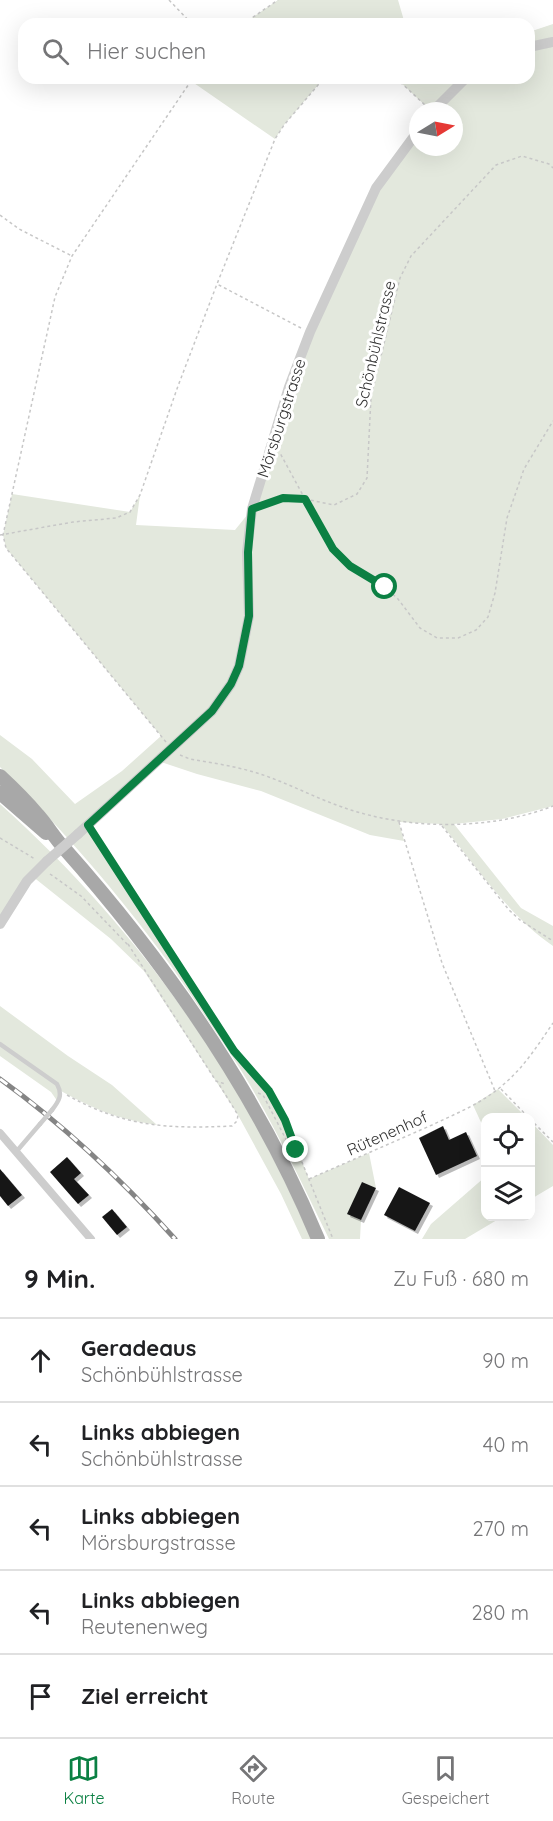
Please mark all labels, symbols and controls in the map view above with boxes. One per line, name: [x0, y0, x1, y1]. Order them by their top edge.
search box: [18, 18, 535, 84]
icon: search: [39, 35, 72, 68]
text: Hier suchen: [87, 37, 206, 65]
north arrow: [409, 102, 463, 156]
street label: Schönbühlstrasse: [351, 279, 399, 409]
street label: Mörsburgstrasse: [252, 356, 310, 480]
route start: [371, 573, 397, 599]
street label: Rütenenhof: [344, 1106, 431, 1160]
map controls: [481, 1113, 535, 1221]
button: locate: [481, 1113, 535, 1167]
route end: [282, 1136, 308, 1162]
button: layers: [481, 1167, 535, 1221]
text: 9 Min.: [24, 1262, 95, 1295]
text: Zu Fuß · 680 m: [393, 1266, 529, 1291]
text: Geradeaus: [81, 1334, 196, 1362]
icon: ahead: [24, 1344, 57, 1377]
text: 90 m: [482, 1348, 529, 1373]
text: Schönbühlstrasse: [81, 1362, 243, 1387]
text: Links abbiegen: [81, 1418, 240, 1446]
icon: left: [24, 1428, 57, 1461]
text: 40 m: [483, 1432, 529, 1457]
text: Schönbühlstrasse: [81, 1446, 243, 1471]
text: Links abbiegen: [81, 1502, 240, 1530]
icon: left: [24, 1512, 57, 1545]
text: 270 m: [472, 1516, 529, 1541]
text: Mörsburgstrasse: [81, 1530, 236, 1555]
text: Links abbiegen: [81, 1586, 240, 1614]
icon: left: [24, 1596, 57, 1629]
text: 280 m: [472, 1600, 529, 1625]
text: Reutenenweg: [81, 1614, 208, 1639]
icon: arrive: [24, 1680, 57, 1713]
text: Ziel erreicht: [81, 1682, 209, 1710]
tab: Karte: [63, 1752, 104, 1808]
tab: Route: [231, 1752, 275, 1808]
tab: Gespeichert: [402, 1752, 490, 1808]

